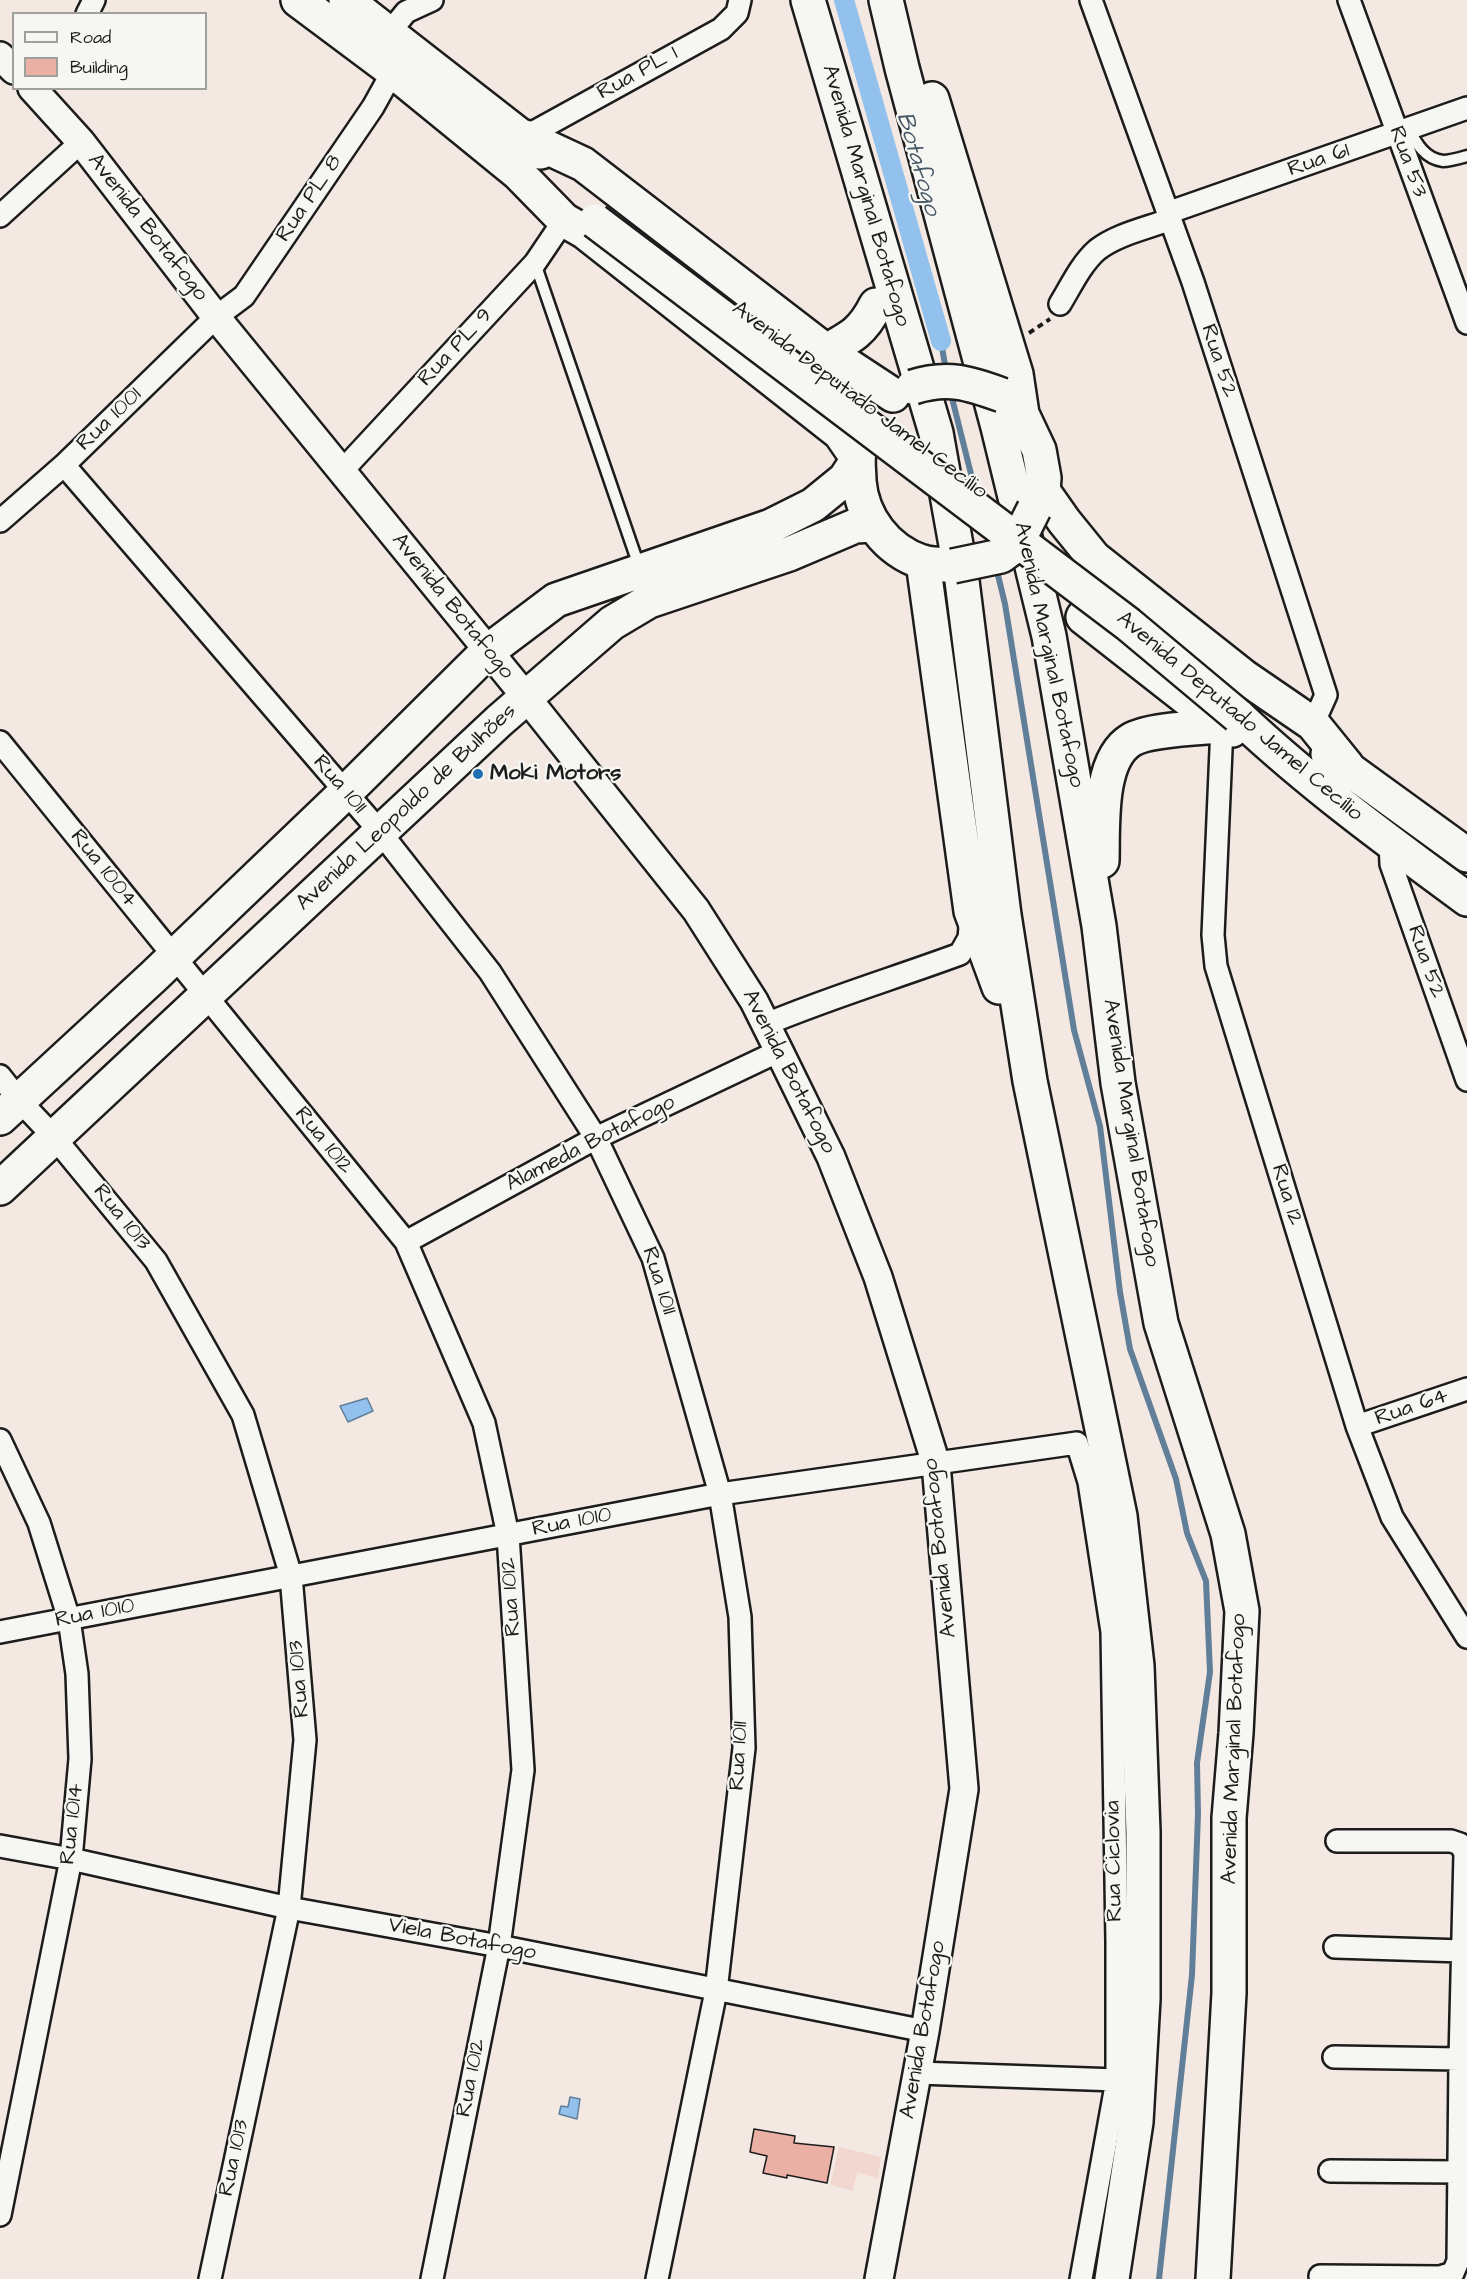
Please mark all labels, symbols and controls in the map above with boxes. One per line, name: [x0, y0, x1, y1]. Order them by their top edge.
legend: [12, 12, 207, 90]
text: Road: [70, 25, 111, 50]
street label: Rua PL 1: [593, 41, 683, 107]
text: Building: [70, 55, 128, 80]
street label: Avenida Marginal Botafogo: [815, 62, 915, 330]
water label: Botafogo: [889, 109, 945, 219]
street label: Rua 53: [1382, 123, 1432, 201]
street label: Rua 61: [1285, 138, 1353, 184]
street label: Avenida Botafogo: [81, 149, 213, 307]
street label: Rua PL 8: [271, 151, 349, 247]
street label: Avenida Deputado Jamel Cecílio: [726, 296, 992, 506]
street label: Rua PL 9: [413, 303, 499, 393]
street label: Rua 52: [1194, 321, 1242, 401]
street label: Rua 1001: [72, 383, 148, 457]
street label: Avenida Marginal Botafogo: [1007, 520, 1089, 790]
street label: Avenida Botafogo: [385, 529, 519, 685]
street label: Avenida Deputado Jamel Cecílio: [1111, 606, 1367, 828]
street label: Avenida Leopoldo de Bulhões: [291, 699, 523, 917]
street label: Rua 1011: [306, 750, 372, 820]
place label: Moki Motors: [490, 761, 621, 787]
marker: Moki Motors: [471, 767, 485, 781]
street label: Rua 1004: [64, 825, 142, 913]
street label: Rua 52: [1400, 922, 1450, 1002]
street label: Avenida Botafogo: [735, 986, 841, 1158]
street label: Avenida Marginal Botafogo: [1096, 997, 1164, 1269]
street label: Alameda Botafogo: [502, 1090, 680, 1198]
street label: Rua 1012: [288, 1102, 358, 1180]
street label: Rua 12: [1264, 1161, 1308, 1229]
street label: Rua 1013: [86, 1180, 156, 1256]
street label: Rua 1011: [635, 1244, 681, 1318]
street label: Rua 64: [1372, 1383, 1452, 1433]
street label: Avenida Botafogo: [918, 1457, 964, 1639]
street label: Rua 1010: [530, 1502, 614, 1544]
street label: Rua 1012: [496, 1557, 528, 1637]
street label: Rua 1010: [53, 1593, 137, 1635]
street label: Avenida Marginal Botafogo: [1217, 1613, 1253, 1885]
street label: Rua 1013: [283, 1639, 317, 1719]
street label: Rua 1011: [725, 1721, 755, 1791]
street label: Rua 1014: [56, 1782, 90, 1866]
street label: Rua Ciclovia: [1101, 1800, 1129, 1922]
street label: Viela Botafogo: [386, 1913, 538, 1967]
street label: Avenida Botafogo: [895, 1939, 953, 2121]
street label: Rua 1012: [452, 2037, 492, 2119]
street label: Rua 1013: [214, 2117, 256, 2199]

